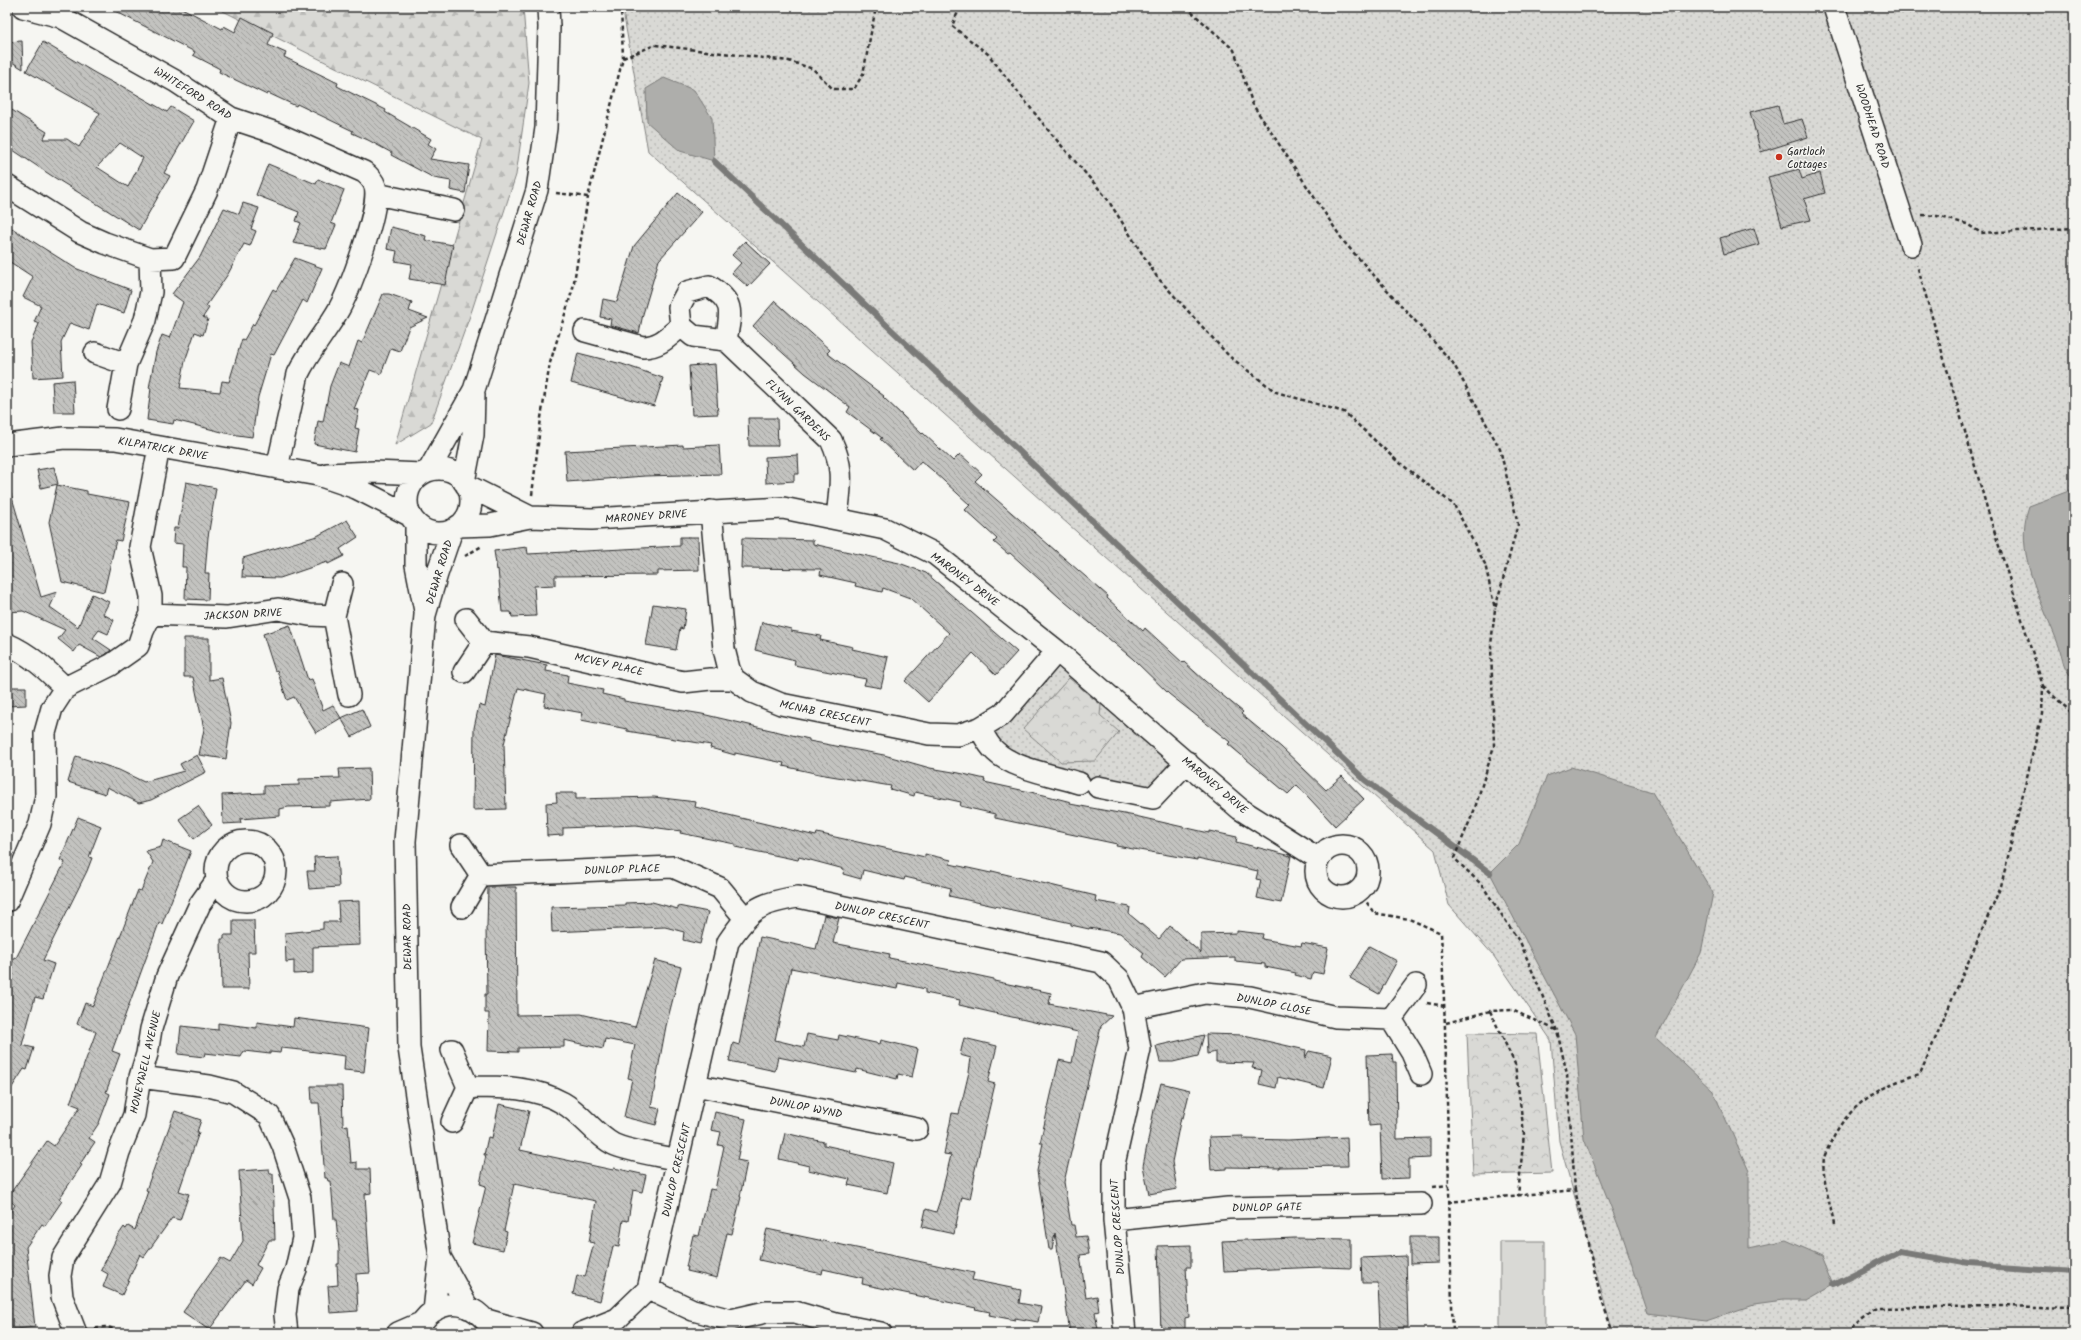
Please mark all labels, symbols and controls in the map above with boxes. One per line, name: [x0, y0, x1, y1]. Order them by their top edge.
street label: WHITEFORD ROAD: [150, 63, 235, 125]
street label: WOODHEAD ROAD: [1850, 82, 1894, 171]
place label: Gartloch Cottages: [1787, 143, 1827, 174]
marker: Gartloch Cottages: [1774, 152, 1784, 162]
street label: DEWAR ROAD: [512, 179, 548, 248]
street label: FLYNN GARDENS: [761, 375, 834, 446]
street label: KILPATRICK DRIVE: [116, 432, 210, 466]
street label: MARONEY DRIVE: [604, 505, 688, 529]
street label: DEWAR ROAD: [422, 538, 458, 607]
street label: MARONEY DRIVE: [926, 548, 1003, 612]
street label: JACKSON DRIVE: [203, 604, 283, 626]
street label: MCVEY PLACE: [573, 648, 645, 682]
street label: MCNAB CRESCENT: [778, 696, 873, 733]
street label: MARONEY DRIVE: [1177, 752, 1252, 819]
street label: DUNLOP PLACE: [584, 860, 661, 880]
street label: DUNLOP CRESCENT: [833, 897, 932, 935]
street label: DEWAR ROAD: [398, 904, 418, 970]
street label: DUNLOP CLOSE: [1235, 989, 1313, 1021]
street label: HONEYWELL AVENUE: [125, 1008, 167, 1116]
street label: DUNLOP WYND: [768, 1092, 844, 1124]
street label: DUNLOP CRESCENT: [657, 1120, 697, 1219]
street label: DUNLOP CRESCENT: [1106, 1177, 1130, 1275]
street label: DUNLOP GATE: [1232, 1198, 1303, 1218]

